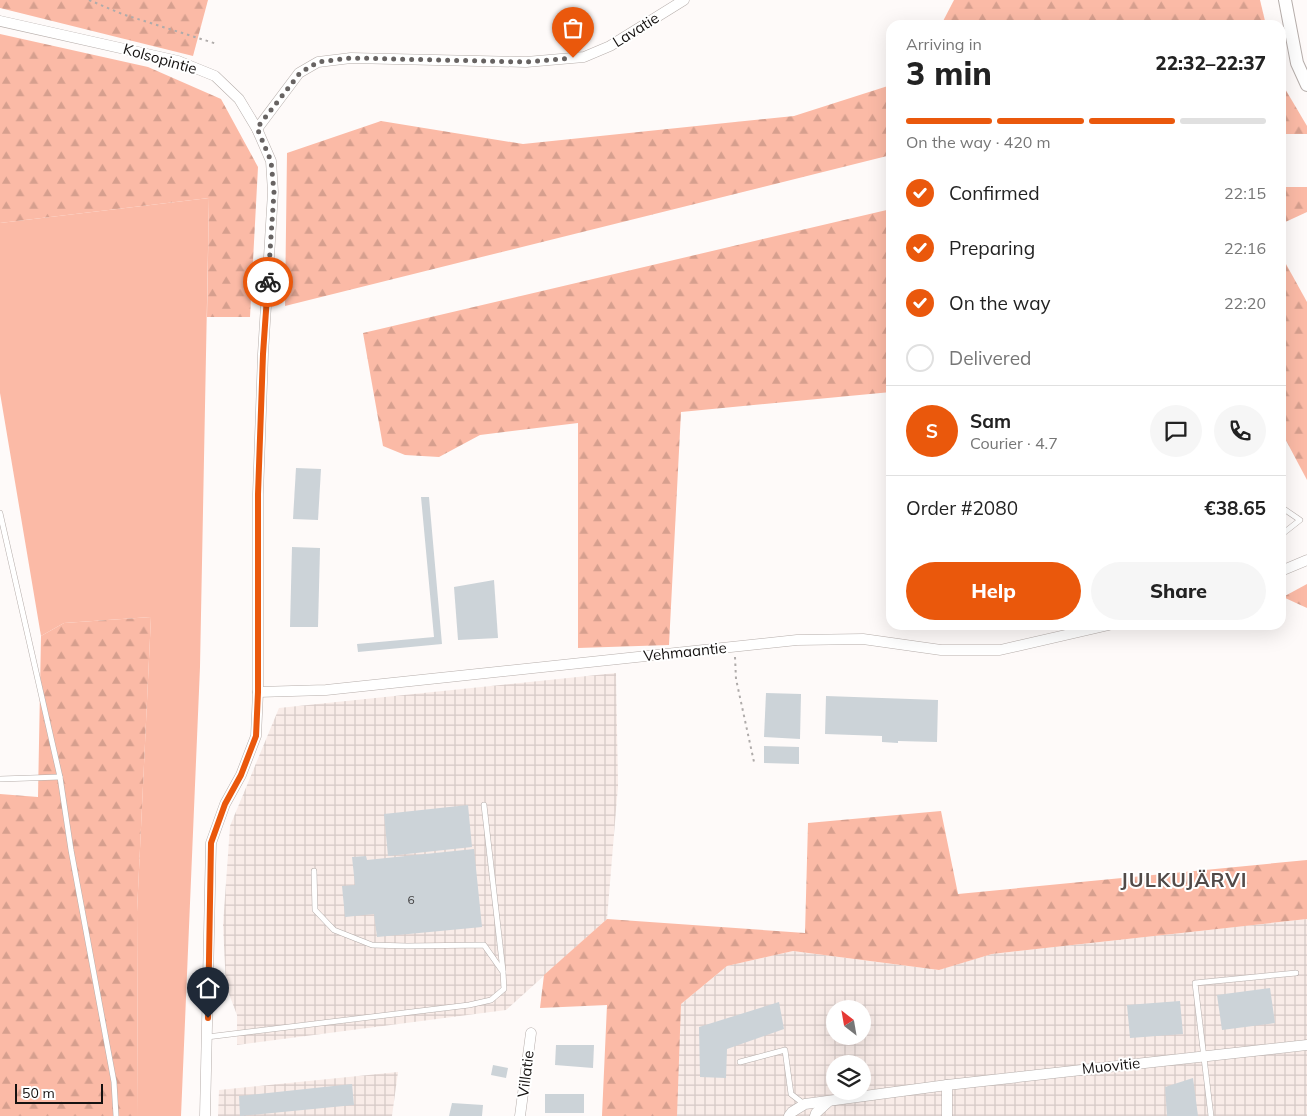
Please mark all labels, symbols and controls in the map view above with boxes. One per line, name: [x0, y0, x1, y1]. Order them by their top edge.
pin: [552, 7, 594, 58]
street label: Lavatie: [609, 8, 662, 51]
icon: bag: [559, 14, 587, 42]
text: Arriving in: [906, 34, 982, 54]
street label: Kolsopintie: [121, 39, 199, 78]
text: 22:32–22:37: [1155, 51, 1266, 75]
text: 3 min: [906, 53, 992, 93]
text: On the way · 420 m: [906, 132, 1051, 152]
icon: check: [906, 179, 934, 207]
text: Confirmed: [949, 181, 1040, 205]
text: 22:15: [1224, 183, 1266, 203]
icon: check: [906, 234, 934, 262]
text: Preparing: [949, 236, 1035, 260]
text: 22:16: [1224, 238, 1266, 258]
courier: [243, 257, 293, 307]
icon: bike: [254, 268, 282, 296]
icon: check: [906, 289, 934, 317]
text: On the way: [949, 291, 1051, 315]
text: 22:20: [1224, 293, 1266, 313]
text: Delivered: [949, 346, 1031, 370]
button: chat: [1150, 405, 1202, 457]
button: phone: [1214, 405, 1266, 457]
text: Sam: [970, 409, 1011, 433]
text: S: [926, 419, 938, 443]
text: Courier · 4.7: [970, 433, 1058, 453]
text: Order #2080: [906, 496, 1018, 520]
text: €38.65: [1204, 496, 1266, 520]
button: Help: [906, 562, 1081, 620]
button: Share: [1091, 562, 1266, 620]
street label: Vehmaantie: [642, 638, 727, 665]
district label: JULKUJÄRVI: [1121, 867, 1247, 892]
house number: 6: [407, 892, 415, 907]
pin: [187, 967, 229, 1018]
icon: home: [194, 974, 222, 1002]
north arrow: [826, 1000, 871, 1045]
map controls: [826, 1000, 871, 1100]
street label: Villatie: [513, 1049, 538, 1099]
street label: Muovitie: [1081, 1053, 1141, 1078]
button: layers: [826, 1055, 871, 1100]
scale bar: [15, 1081, 102, 1104]
text: 50 m: [22, 1084, 55, 1102]

